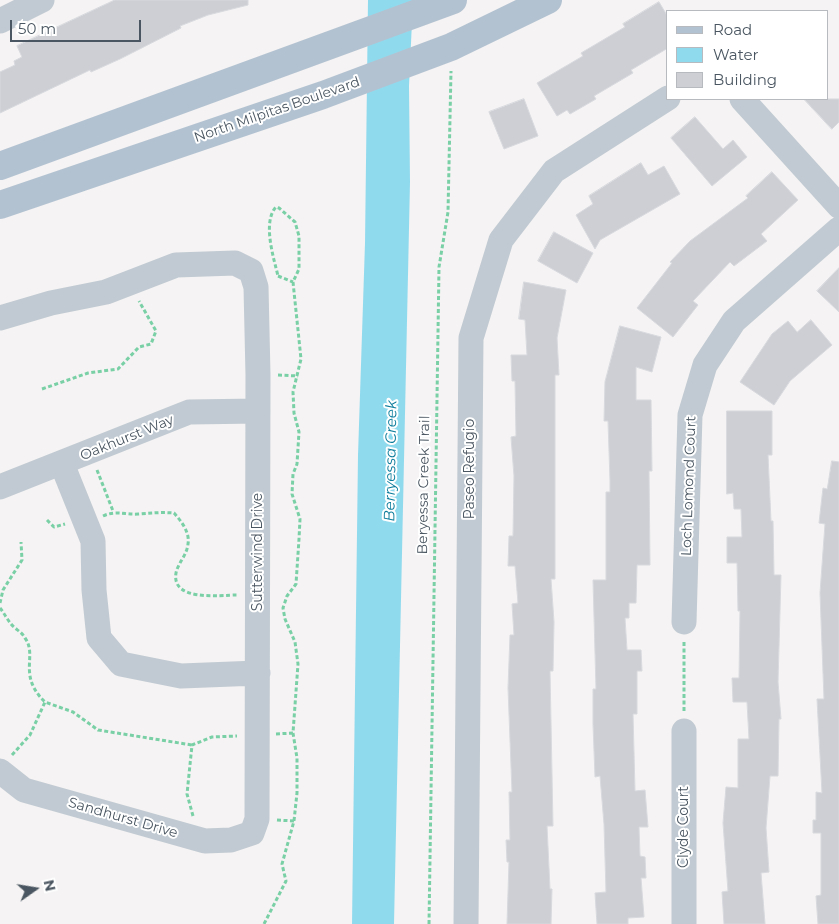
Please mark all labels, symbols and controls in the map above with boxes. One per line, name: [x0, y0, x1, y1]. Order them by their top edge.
scale bar: [12, 10, 144, 42]
legend: [666, 10, 829, 100]
text: 50 m: [18, 19, 56, 38]
text: Road: [713, 20, 752, 39]
text: Water: [713, 45, 759, 64]
text: Building: [713, 70, 777, 89]
street label: North Milpitas Boulevard: [192, 74, 362, 146]
water label: Berryessa Creek: [381, 400, 401, 522]
street label: Oakhurst Way: [78, 412, 176, 464]
street label: Beryessa Creek Trail: [414, 415, 434, 555]
street label: Loch Lomond Court: [678, 416, 700, 556]
street label: Paseo Refugio: [462, 419, 478, 519]
street label: Sutterwind Drive: [250, 493, 266, 611]
street label: Clyde Court: [676, 786, 692, 868]
street label: Sandhurst Drive: [66, 794, 180, 842]
north arrow: [10, 864, 60, 914]
text: N: [40, 878, 60, 893]

